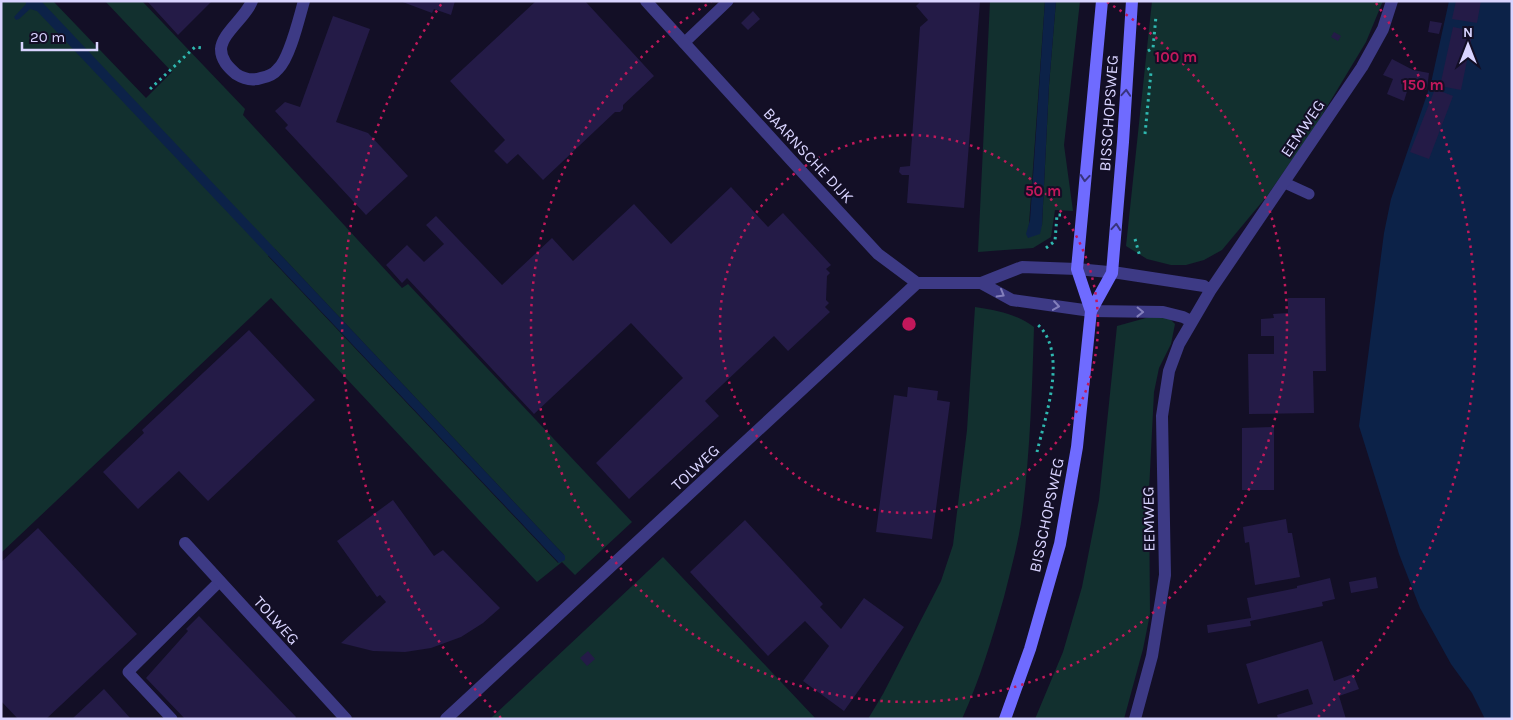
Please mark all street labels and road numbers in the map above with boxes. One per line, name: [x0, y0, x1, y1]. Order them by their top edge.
street label: BISSCHOPSWEG: [1095, 54, 1122, 172]
street label: EEMWEG: [1276, 96, 1329, 161]
street label: BAARNSCHE DIJK: [760, 104, 858, 207]
street label: TOLWEG: [667, 440, 723, 494]
street label: BISSCHOPSWEG: [1025, 456, 1068, 574]
street label: EEMWEG: [1138, 486, 1159, 552]
street label: TOLWEG: [250, 592, 303, 649]

